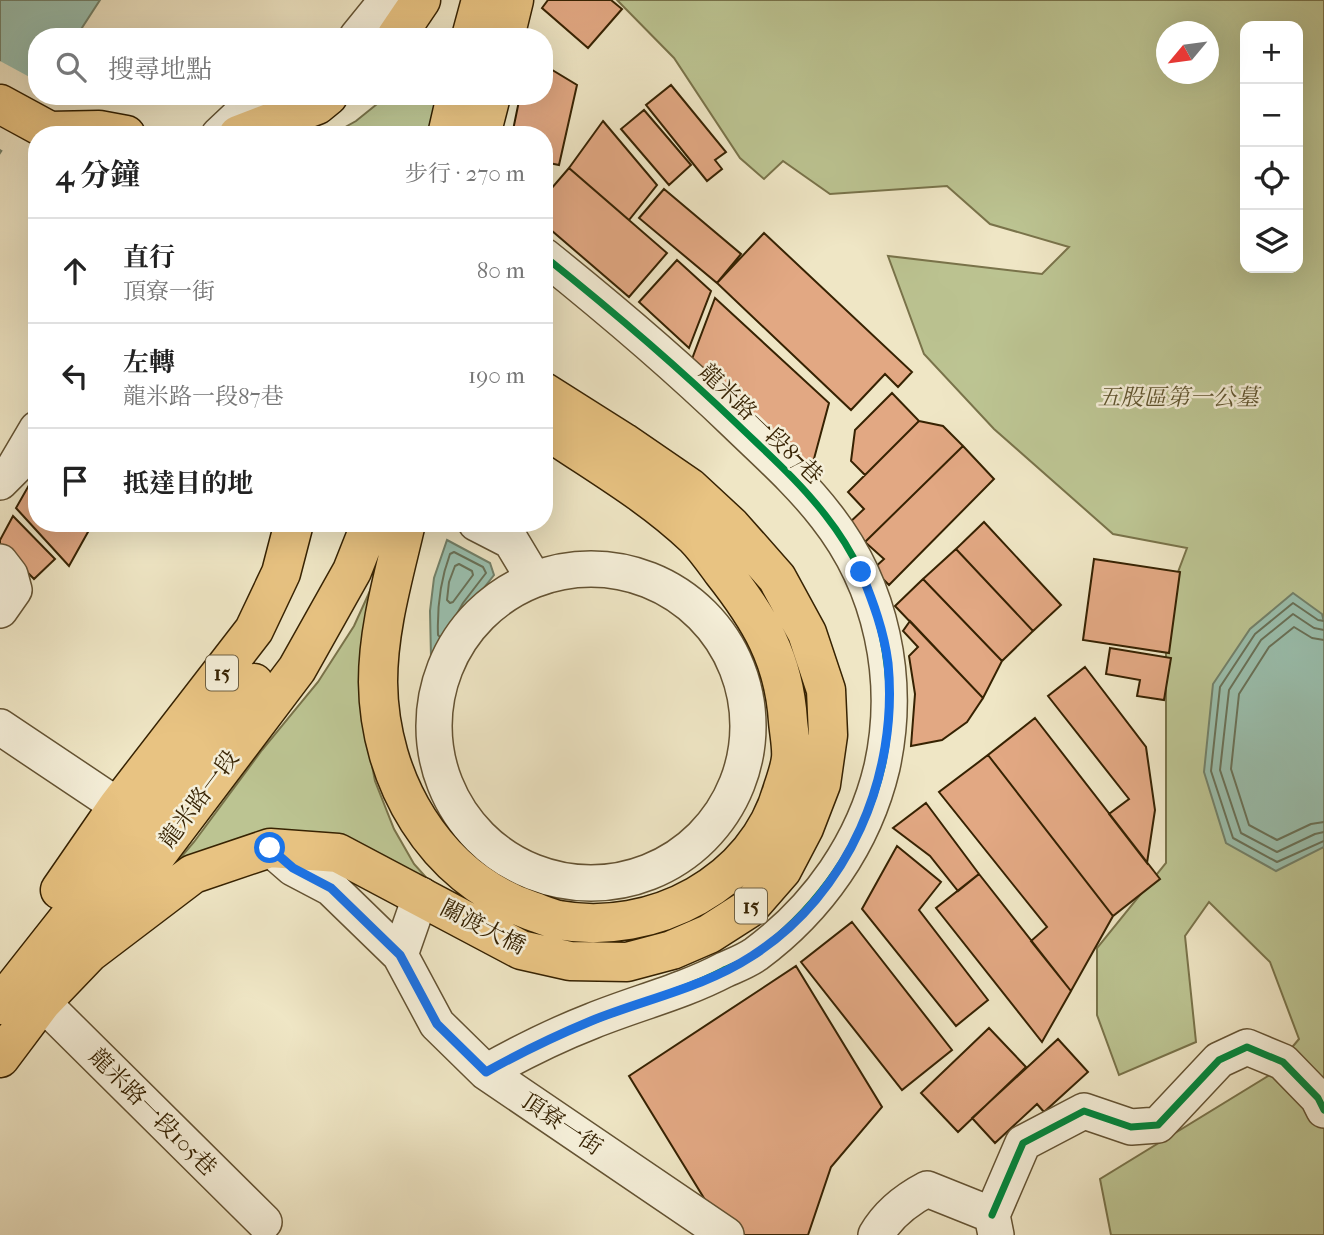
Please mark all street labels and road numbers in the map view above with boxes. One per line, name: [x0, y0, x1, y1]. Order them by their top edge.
street label: 龍米路一段87巷: [694, 358, 828, 490]
road number: 15: [206, 656, 238, 690]
street label: 龍米路一段: [154, 745, 244, 853]
road number: 15: [735, 888, 767, 923]
street label: 關渡大橋: [436, 894, 530, 960]
street label: 龍米路一段105巷: [84, 1043, 222, 1181]
street label: 頂寮一街: [516, 1087, 608, 1161]

